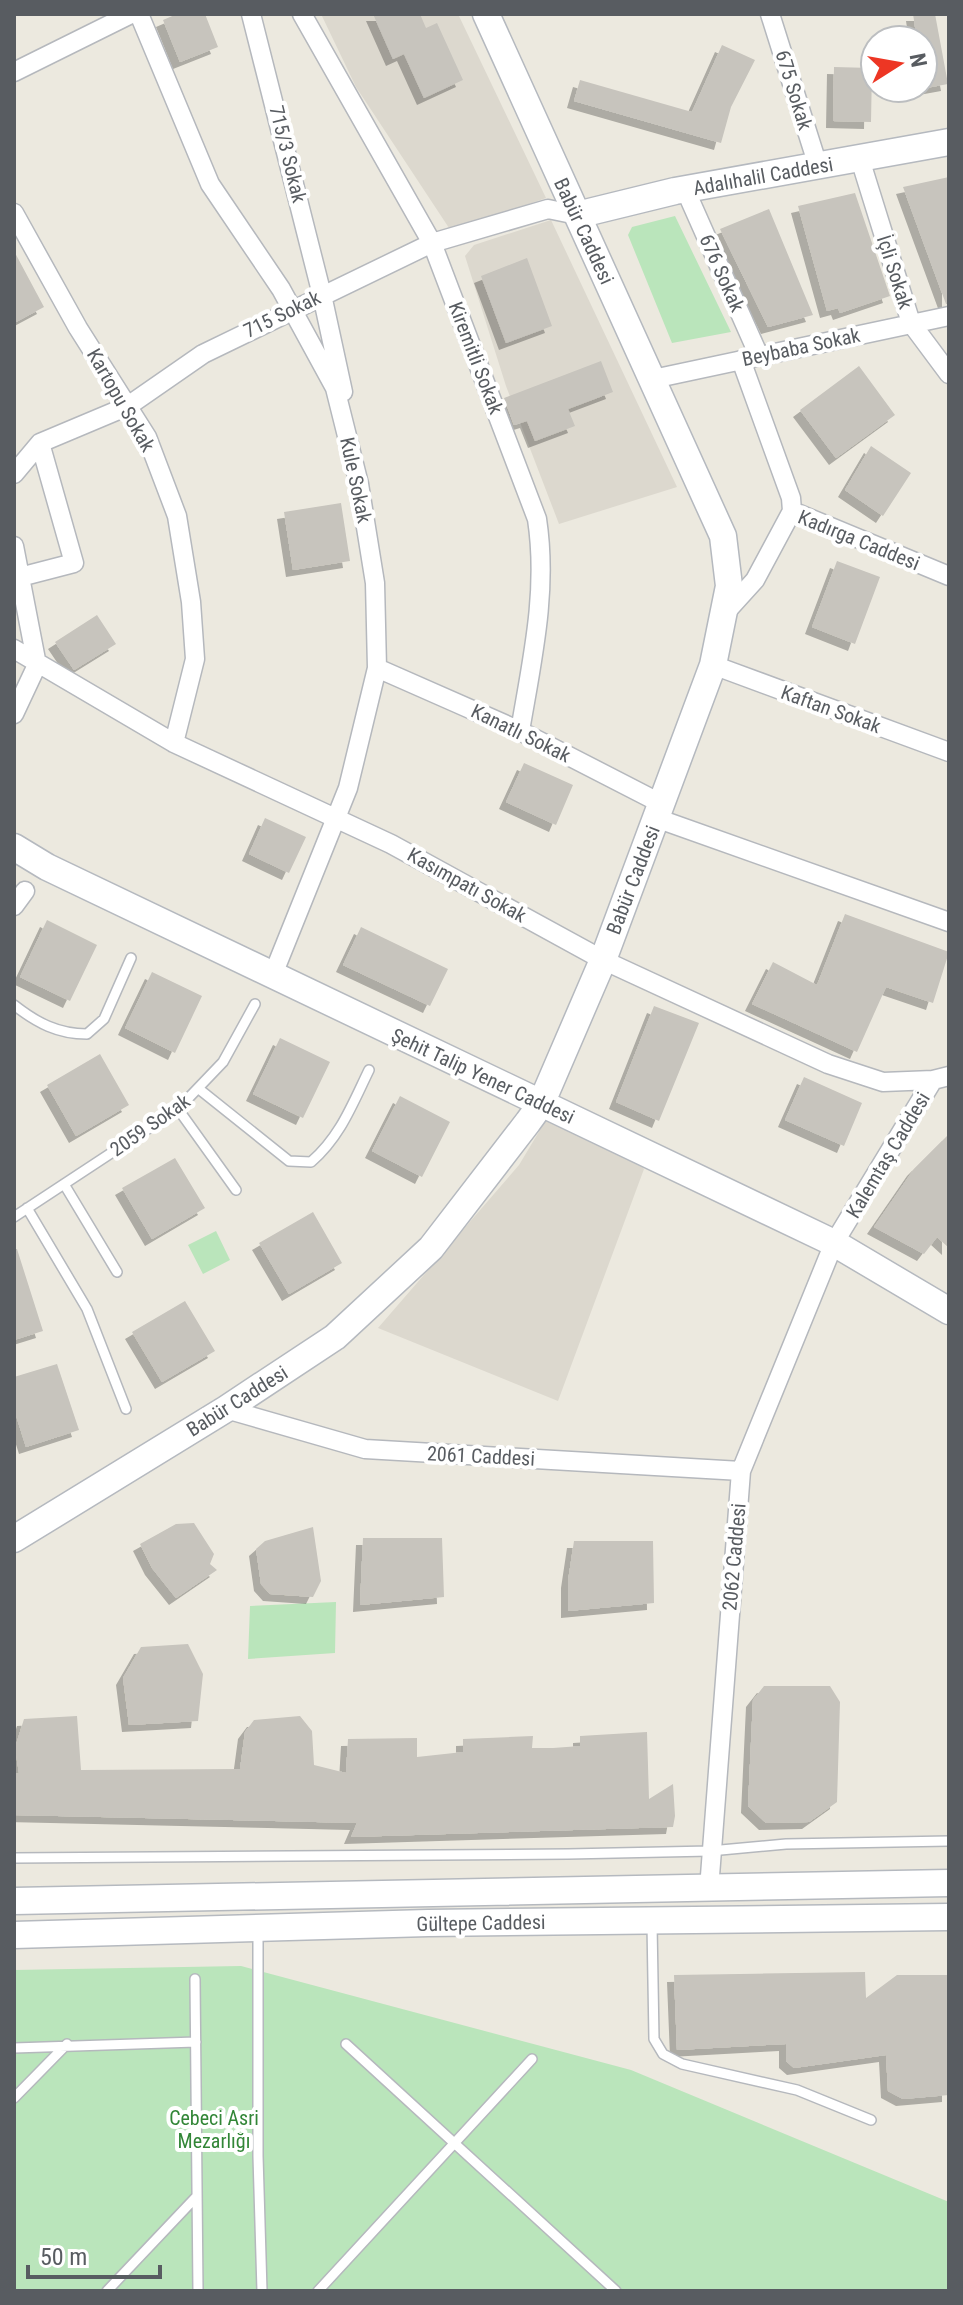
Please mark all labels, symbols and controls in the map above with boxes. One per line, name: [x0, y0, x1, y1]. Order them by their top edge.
north arrow: [859, 24, 939, 104]
street label: 675 Sokak: [771, 47, 817, 133]
text: N: [905, 51, 932, 69]
street label: 715/3 Sokak: [264, 103, 312, 205]
street label: Adalıhalil Caddesi: [691, 152, 835, 200]
street label: Babür Caddesi: [549, 174, 619, 288]
street label: 676 Sokak: [694, 231, 750, 315]
street label: İçli Sokak: [872, 232, 918, 312]
street label: 715 Sokak: [240, 285, 324, 343]
street label: Kiremitli Sokak: [444, 299, 508, 417]
street label: Beybaba Sokak: [740, 323, 862, 371]
street label: Kartopu Sokak: [82, 344, 160, 456]
street label: Kule Sokak: [335, 435, 377, 525]
street label: Kadırga Caddesi: [795, 505, 923, 575]
street label: Kaftan Sokak: [778, 680, 884, 738]
street label: Kanatlı Sokak: [467, 699, 575, 767]
street label: Babür Caddesi: [601, 822, 665, 938]
street label: Kasımpatı Sokak: [403, 842, 531, 928]
street label: Şehit Talip Yener Caddesi: [388, 1023, 578, 1129]
street label: Kalemtaş Caddesi: [841, 1088, 935, 1222]
street label: 2059 Sokak: [105, 1089, 195, 1161]
street label: Babür Caddesi: [182, 1360, 292, 1442]
street label: 2061 Caddesi: [426, 1441, 536, 1471]
street label: 2062 Caddesi: [717, 1502, 751, 1612]
street label: Gültepe Caddesi: [416, 1910, 546, 1936]
park label: Cebeci Asri Mezarlığı: [169, 2106, 259, 2153]
scale bar: [28, 2229, 160, 2279]
text: 50 m: [40, 2243, 87, 2271]

